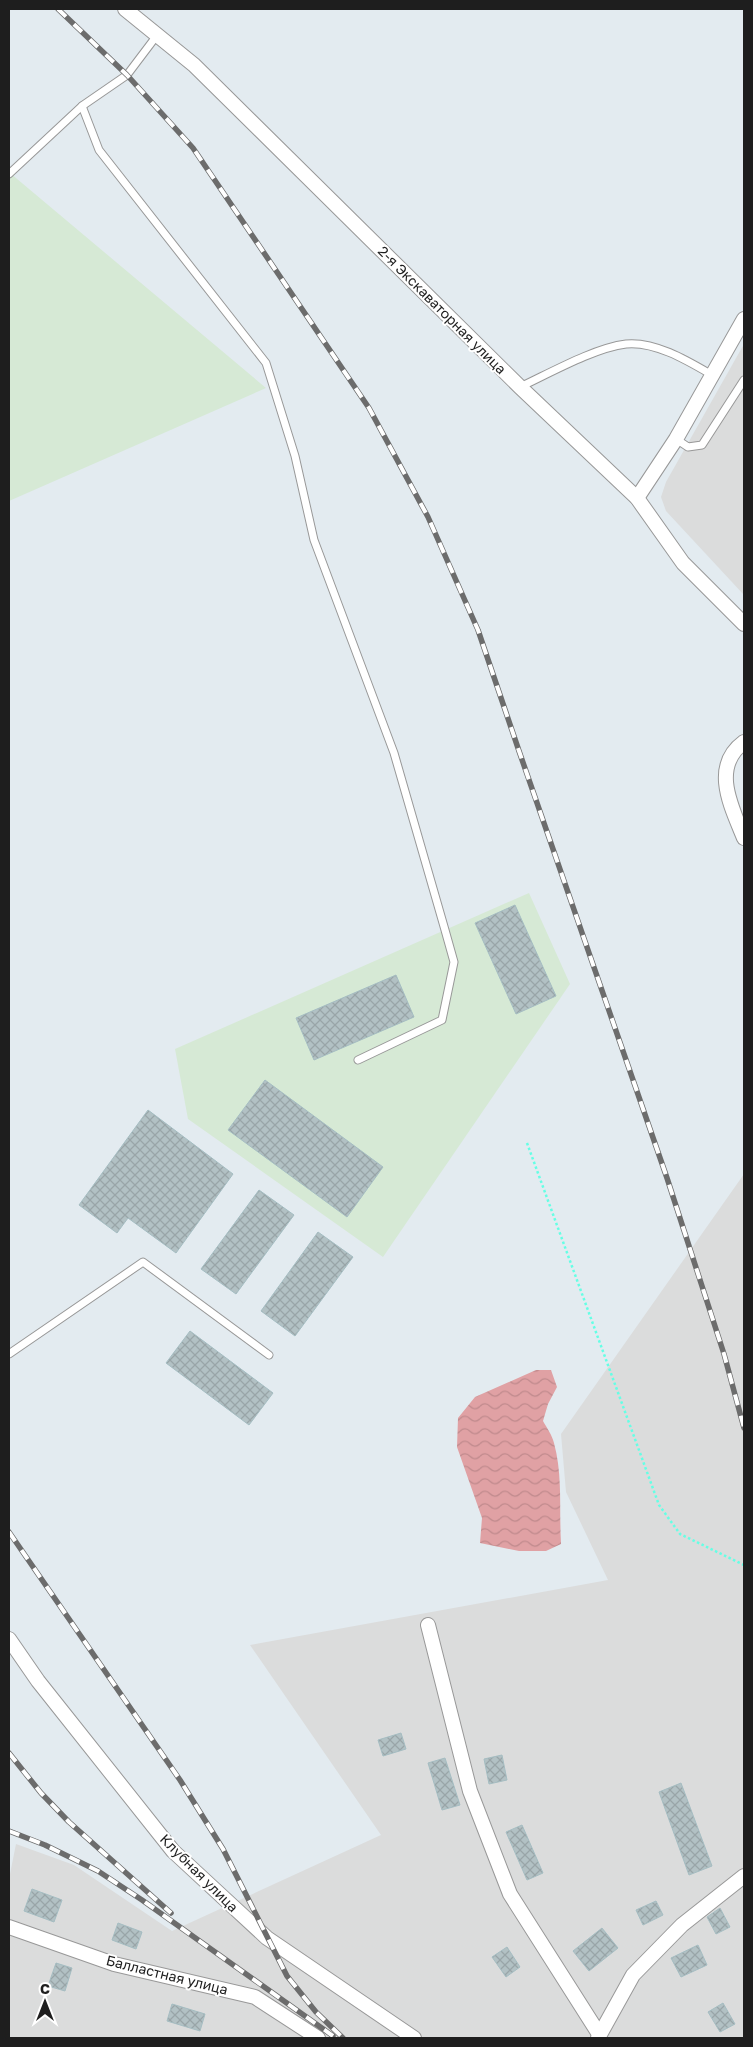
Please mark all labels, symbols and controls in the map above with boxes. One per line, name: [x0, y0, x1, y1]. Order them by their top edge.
street label: 2-я Экскаваторная улица: [375, 242, 510, 377]
street label: Клубная улица: [157, 1830, 242, 1915]
street label: Балластная улица: [104, 1951, 230, 1998]
north arrow: [20, 1977, 70, 2027]
text: С: [40, 1980, 50, 1997]

